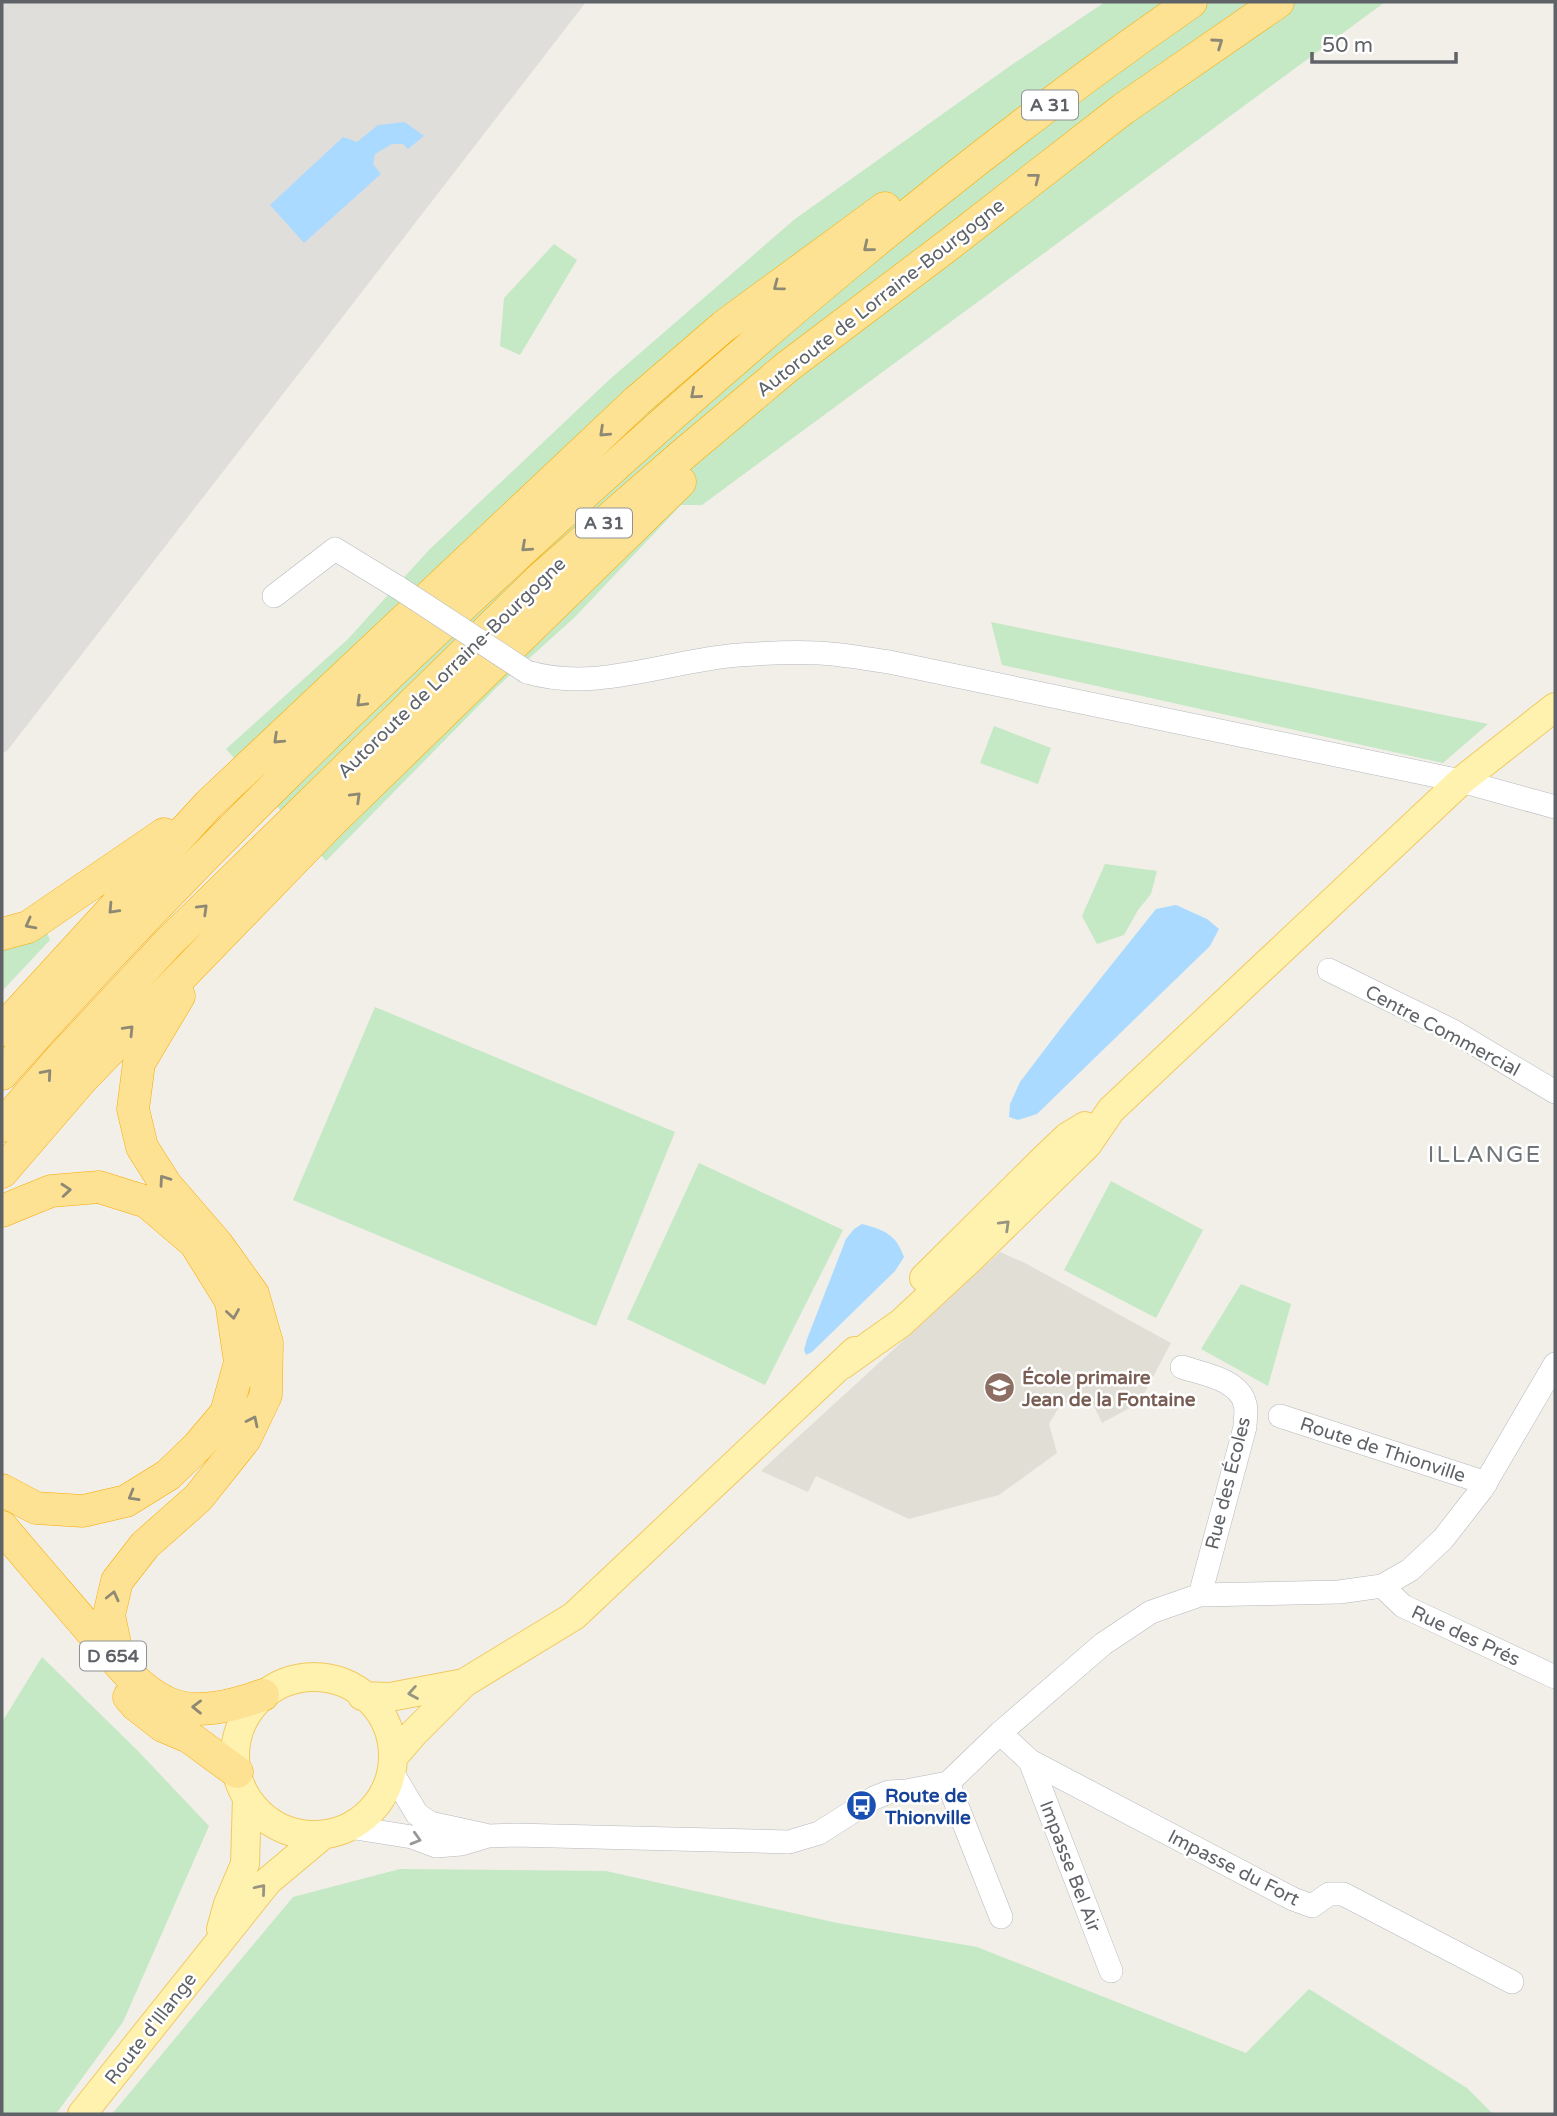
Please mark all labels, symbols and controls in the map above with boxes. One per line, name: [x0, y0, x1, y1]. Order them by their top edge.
scale bar: [1312, 21, 1456, 65]
text: 50 m: [1322, 33, 1373, 58]
one-way arrow: [1210, 39, 1223, 51]
road number: A 31: [1022, 90, 1078, 120]
one-way arrow: [1027, 173, 1040, 186]
street label: Autoroute de Lorraine-Bourgogne: [752, 194, 1009, 401]
one-way arrow: [864, 238, 876, 251]
one-way arrow: [773, 277, 786, 290]
one-way arrow: [690, 386, 703, 398]
one-way arrow: [599, 424, 612, 436]
road number: A 31: [576, 508, 632, 538]
one-way arrow: [521, 538, 534, 551]
street label: Autoroute de Lorraine-Bourgogne: [333, 553, 570, 783]
one-way arrow: [356, 694, 369, 707]
one-way arrow: [273, 731, 286, 743]
one-way arrow: [348, 792, 361, 805]
one-way arrow: [109, 901, 122, 914]
one-way arrow: [194, 904, 207, 917]
one-way arrow: [25, 915, 38, 929]
street label: Centre Commercial: [1361, 981, 1524, 1081]
one-way arrow: [120, 1025, 133, 1038]
one-way arrow: [39, 1070, 51, 1083]
district label: ILLANGE: [1428, 1141, 1542, 1169]
one-way arrow: [160, 1175, 172, 1188]
one-way arrow: [61, 1183, 72, 1198]
one-way arrow: [997, 1221, 1010, 1234]
one-way arrow: [225, 1308, 240, 1319]
place label: École primaire Jean de la Fontaine: [1021, 1366, 1196, 1411]
school or university icon: École primaire Jean de la Fontaine: [982, 1371, 1016, 1405]
street label: Route de Thionville: [1297, 1413, 1468, 1487]
street label: Rue des Écoles: [1201, 1415, 1255, 1552]
one-way arrow: [245, 1416, 259, 1428]
one-way arrow: [128, 1488, 141, 1501]
one-way arrow: [105, 1590, 120, 1602]
street label: Rue des Prés: [1408, 1601, 1523, 1671]
road number: D 654: [80, 1642, 146, 1671]
one-way arrow: [407, 1684, 419, 1699]
one-way arrow: [191, 1700, 202, 1715]
place label: Route de Thionville: [884, 1785, 971, 1829]
bus stop icon: Route de Thionville: [845, 1789, 879, 1823]
street label: Impasse Bel Air: [1035, 1798, 1105, 1936]
street label: Impasse du Fort: [1164, 1825, 1303, 1911]
one-way arrow: [410, 1831, 422, 1845]
one-way arrow: [253, 1885, 265, 1898]
street label: Route d'Illange: [100, 1969, 201, 2089]

